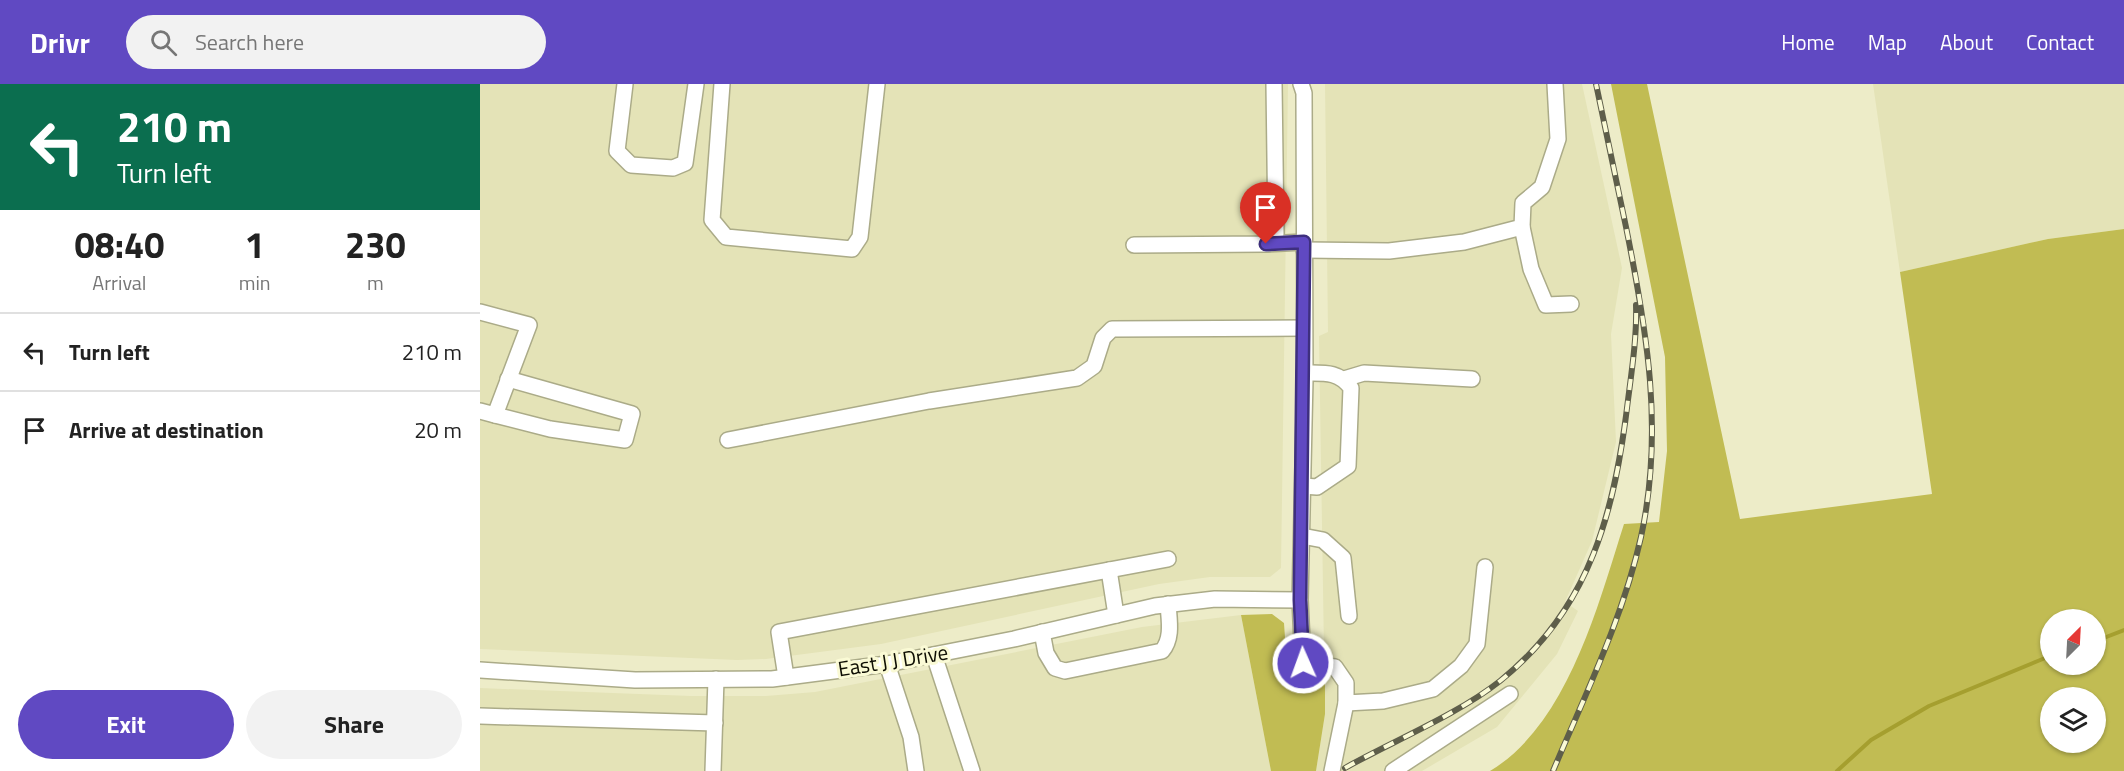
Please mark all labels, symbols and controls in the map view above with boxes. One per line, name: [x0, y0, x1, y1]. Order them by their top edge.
search box: [126, 15, 546, 69]
text: Drivr: [30, 21, 90, 64]
text: Search here: [195, 25, 304, 59]
icon: search: [147, 26, 180, 59]
text: Home: [1781, 26, 1835, 58]
text: Map: [1868, 26, 1907, 58]
text: About: [1940, 26, 1993, 58]
text: Contact: [2026, 26, 2094, 58]
text: 210 m: [117, 94, 232, 158]
icon: left: [18, 108, 96, 186]
text: Turn left: [117, 152, 211, 193]
pin: [1240, 182, 1291, 244]
icon: arrive: [1249, 191, 1282, 224]
text: 08:40: [74, 217, 164, 272]
text: 1: [245, 217, 265, 272]
text: 230: [345, 217, 406, 272]
text: Arrival: [92, 267, 147, 298]
text: min: [239, 267, 271, 298]
text: m: [367, 267, 384, 298]
text: Turn left: [69, 335, 150, 369]
text: 210 m: [402, 335, 462, 369]
icon: left: [18, 336, 51, 369]
text: Arrive at destination: [69, 413, 264, 447]
text: 20 m: [414, 413, 462, 447]
icon: arrive: [18, 414, 51, 447]
north arrow: [2040, 609, 2106, 675]
map controls: [2040, 609, 2106, 753]
position arrow: [1271, 631, 1335, 695]
street label: East J J Drive: [835, 636, 950, 685]
button: layers: [2040, 687, 2106, 753]
button: Exit: [18, 690, 234, 759]
button: Share: [246, 690, 462, 759]

